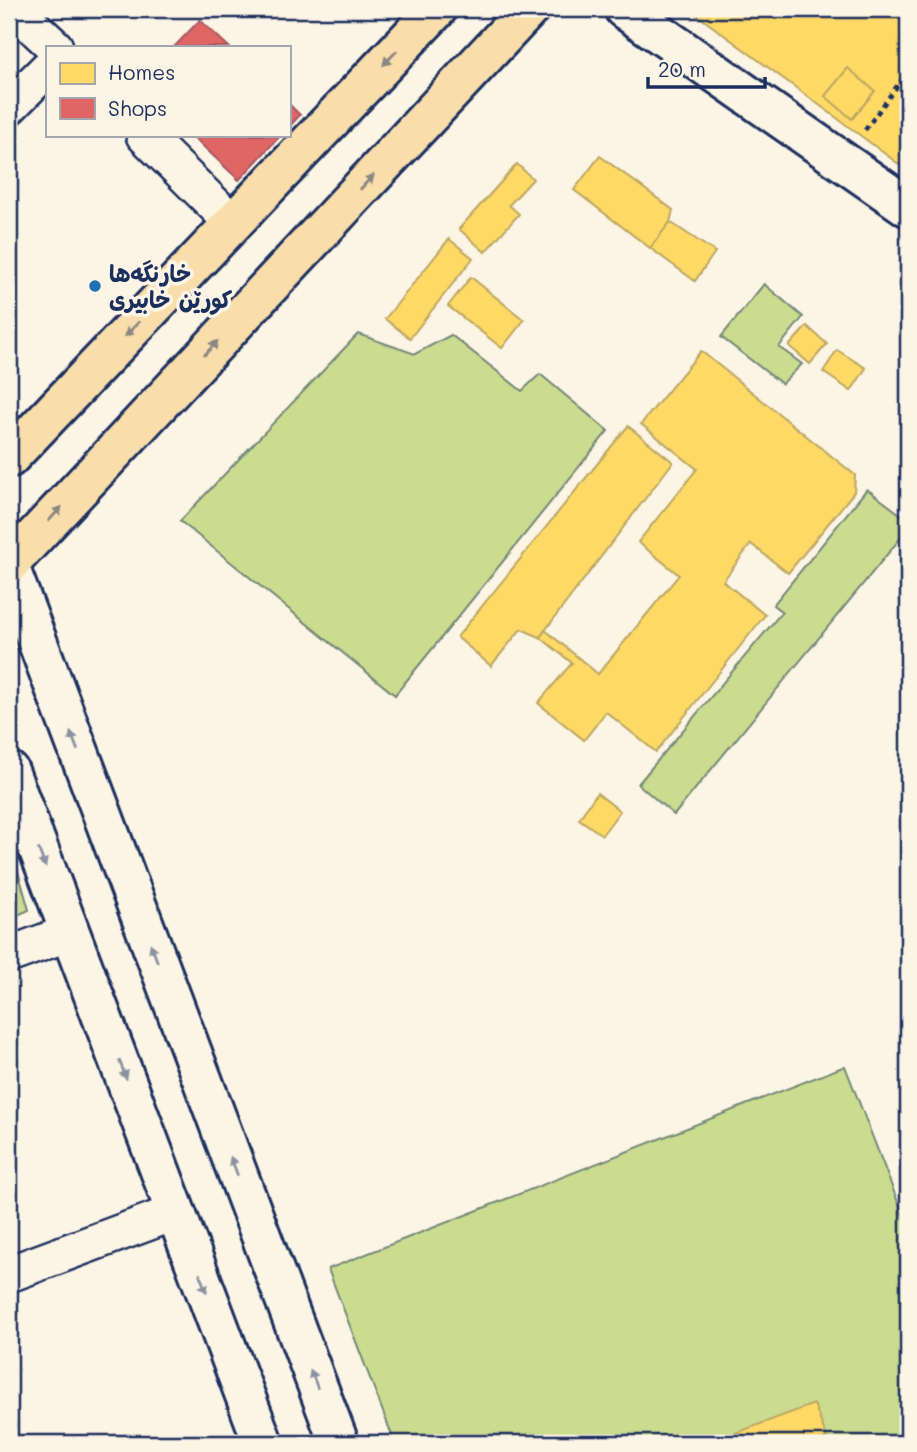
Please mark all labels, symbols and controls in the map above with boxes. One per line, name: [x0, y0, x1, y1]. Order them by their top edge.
legend: [46, 46, 290, 136]
scale bar: [648, 46, 765, 90]
one-way arrow: [382, 49, 398, 66]
text: 20 m: [658, 55, 706, 82]
text: Homes: [108, 58, 175, 85]
text: Shops: [108, 94, 167, 121]
one-way arrow: [358, 174, 375, 191]
place label: خارنگه‌ها كورێن خابيرى: [109, 258, 233, 315]
marker: خارنگه‌ها كورێن خابيرى: [87, 278, 103, 294]
one-way arrow: [124, 320, 140, 337]
one-way arrow: [203, 340, 219, 357]
one-way arrow: [47, 506, 63, 523]
one-way arrow: [69, 730, 80, 751]
one-way arrow: [37, 847, 48, 868]
one-way arrow: [149, 943, 160, 964]
one-way arrow: [118, 1060, 129, 1081]
one-way arrow: [229, 1156, 240, 1177]
one-way arrow: [198, 1273, 209, 1294]
one-way arrow: [309, 1369, 320, 1390]

